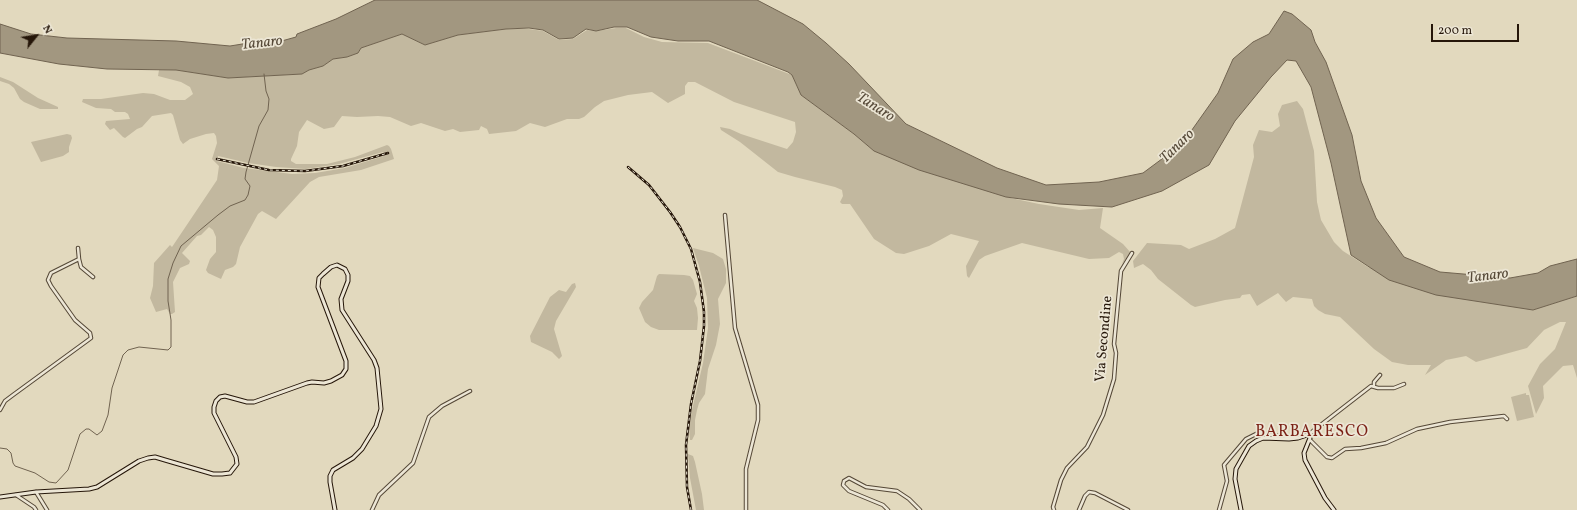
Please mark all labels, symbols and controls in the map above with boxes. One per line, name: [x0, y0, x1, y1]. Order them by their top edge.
north arrow: [16, 16, 56, 56]
scale bar: [1433, 16, 1521, 42]
text: N: [38, 23, 55, 37]
text: 200 m: [1438, 23, 1472, 39]
water label: Tanaro: [240, 33, 284, 55]
water label: Tanaro: [853, 89, 897, 127]
water label: Tanaro: [1157, 126, 1199, 168]
water label: Tanaro: [1466, 266, 1510, 288]
street label: Via Secondine: [1093, 295, 1117, 383]
district label: BARBARESCO: [1255, 423, 1369, 443]

